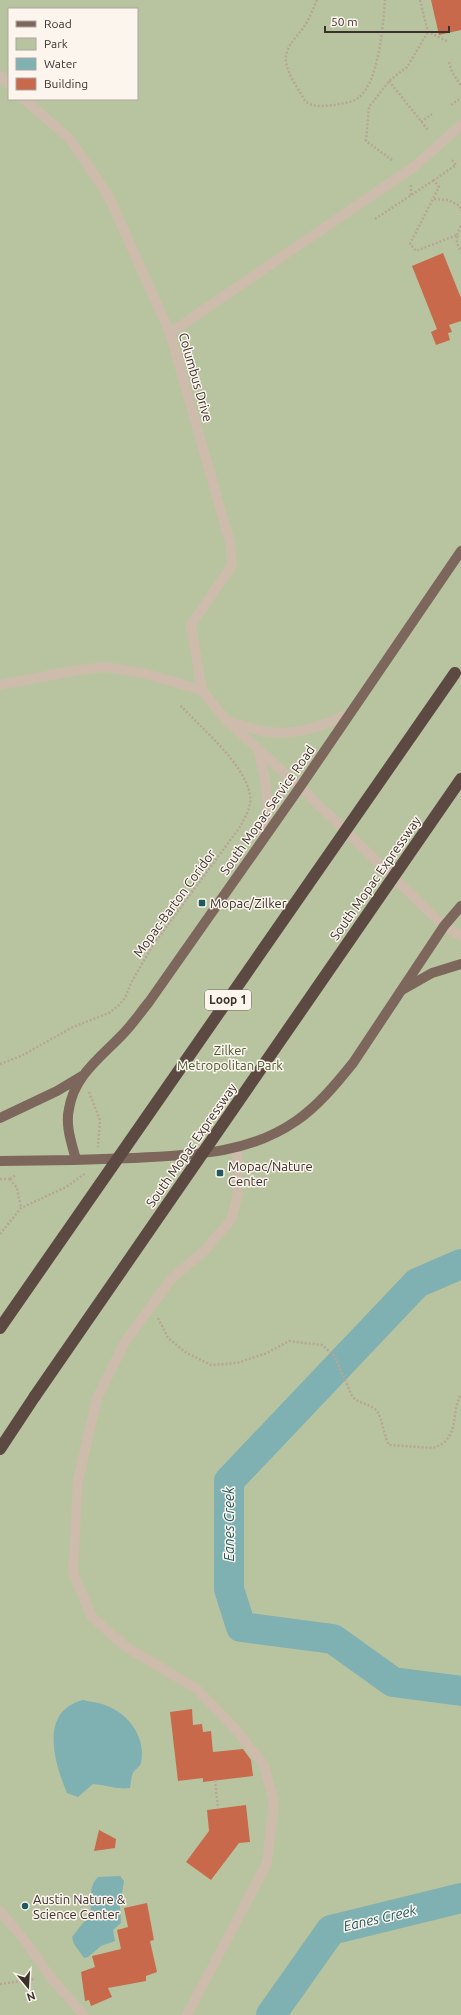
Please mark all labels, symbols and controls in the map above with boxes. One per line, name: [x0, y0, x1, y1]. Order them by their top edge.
legend: [8, 8, 138, 100]
scale bar: [325, 8, 449, 34]
text: 50 m: [331, 15, 358, 28]
text: Road: [44, 17, 72, 30]
text: Park: [44, 37, 68, 50]
text: Water: [44, 57, 77, 70]
text: Building: [44, 77, 88, 90]
street label: Columbus Drive: [177, 331, 215, 423]
street label: South Mopac Service Road: [217, 743, 317, 877]
street label: South Mopac Expressway: [327, 814, 423, 942]
street label: Mopac-Barton Coridor: [130, 846, 218, 959]
place label: Mopac/Zilker: [210, 896, 287, 910]
marker: Mopac/Zilker: [197, 898, 207, 908]
road number: Loop 1: [205, 990, 251, 1010]
park label: Zilker Metropolitan Park: [177, 1043, 283, 1072]
street label: South Mopac Expressway: [143, 1081, 239, 1209]
place label: Mopac/Nature Center: [228, 1159, 313, 1188]
marker: Mopac/Nature Center: [215, 1168, 225, 1178]
water label: Eanes Creek: [221, 1486, 237, 1561]
place label: Austin Nature & Science Center: [33, 1892, 126, 1921]
marker: Austin Nature & Science Center: [20, 1901, 30, 1911]
water label: Eanes Creek: [342, 1902, 419, 1934]
north arrow: [8, 1967, 48, 2007]
text: N: [25, 1990, 37, 2003]

